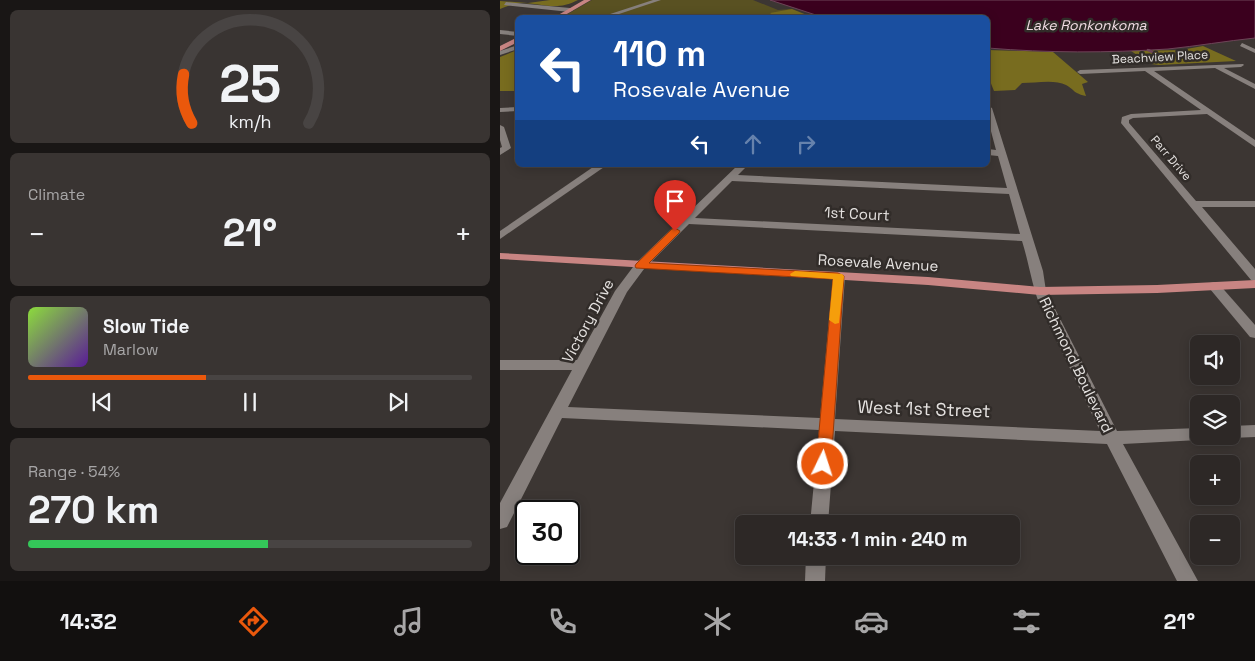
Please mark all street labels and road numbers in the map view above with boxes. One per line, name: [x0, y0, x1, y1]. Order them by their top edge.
street label: Beachview Place: [1111, 46, 1209, 68]
street label: Parr Drive: [1147, 132, 1195, 184]
street label: 1st Court: [824, 202, 890, 225]
street label: Rosevale Avenue: [817, 250, 939, 275]
street label: Victory Drive: [558, 276, 618, 366]
street label: Richmond Boulevard: [1035, 294, 1117, 436]
street label: West 1st Street: [857, 395, 991, 422]

